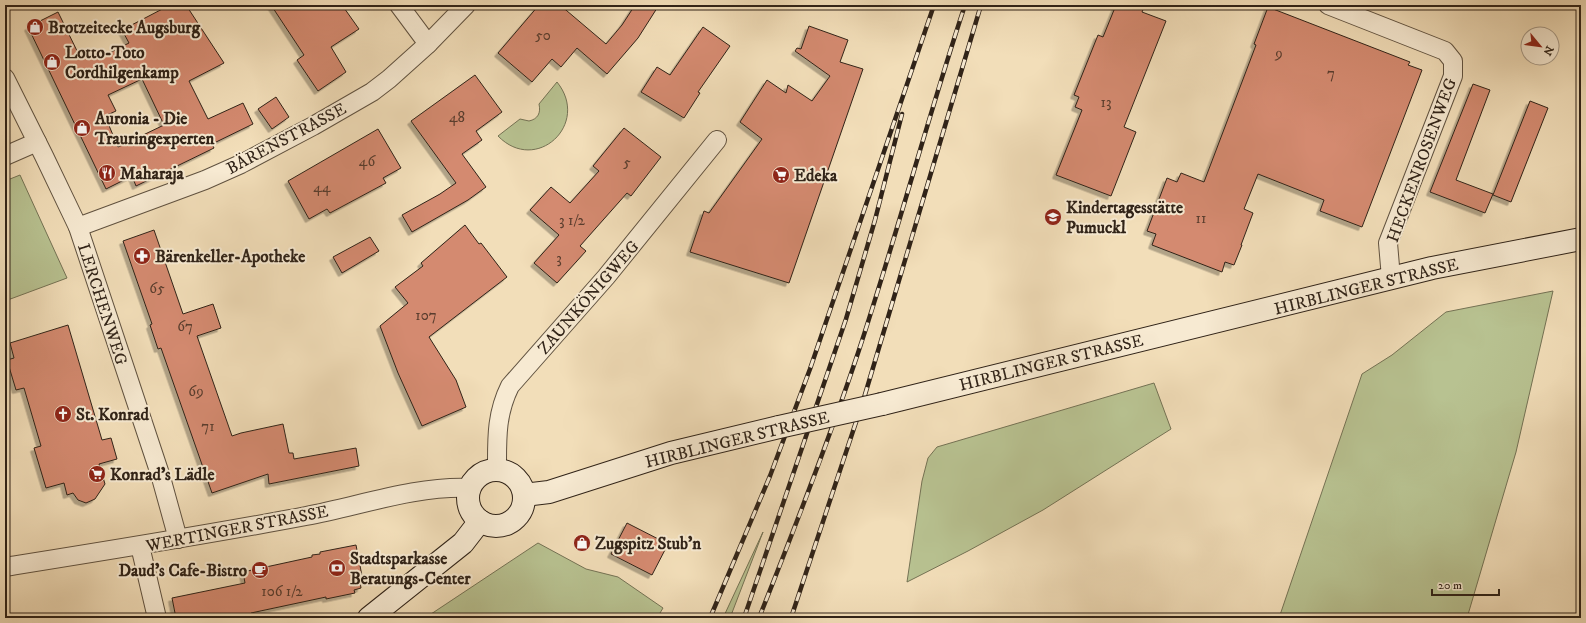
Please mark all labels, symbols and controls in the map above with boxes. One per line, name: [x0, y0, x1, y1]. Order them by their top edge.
shop icon: Brotzeitecke Augsburg: [25, 17, 45, 37]
place label: Brotzeitecke Augsburg: [48, 17, 201, 39]
house number: 50: [535, 26, 551, 45]
north arrow: [1520, 26, 1560, 66]
place label: Lotto-Toto Cordhilgenkamp: [65, 42, 179, 84]
text: N: [1540, 43, 1556, 58]
house number: 9: [1274, 44, 1283, 63]
shop icon: Lotto-Toto Cordhilgenkamp: [42, 52, 62, 72]
house number: 7: [1327, 64, 1335, 83]
street label: HECKENROSENWEG: [1382, 75, 1462, 245]
house number: 13: [1100, 93, 1112, 112]
street label: BÄRENSTRASSE: [223, 98, 350, 180]
place label: Auronia - Die Trauringexperten: [94, 108, 215, 150]
house number: 48: [449, 108, 465, 127]
shop icon: Auronia - Die Trauringexperten: [72, 118, 92, 138]
house number: 46: [359, 152, 376, 171]
house number: 5: [623, 153, 631, 172]
restaurant icon: Maharaja: [97, 163, 117, 183]
place label: Maharaja: [120, 163, 185, 185]
supermarket icon: Edeka: [771, 165, 791, 185]
place label: Edeka: [794, 165, 838, 187]
house number: 44: [313, 178, 331, 197]
place label: Kindertagesstätte Pumuckl: [1066, 197, 1183, 239]
school or university icon: Kindertagesstätte Pumuckl: [1043, 207, 1063, 227]
house number: 11: [1195, 209, 1207, 228]
house number: 3 1/2: [559, 211, 586, 230]
street label: ZAUNKÖNIGWEG: [533, 236, 644, 359]
street label: LERCHENWEG: [72, 241, 132, 368]
pharmacy icon: Bärenkeller-Apotheke: [132, 246, 152, 266]
place label: Bärenkeller-Apotheke: [155, 246, 305, 268]
house number: 3: [556, 249, 562, 268]
street label: HIRBLINGER STRASSE: [1272, 253, 1461, 320]
house number: 65: [149, 279, 165, 298]
house number: 107: [415, 306, 437, 325]
house number: 67: [177, 317, 193, 336]
street label: HIRBLINGER STRASSE: [957, 329, 1146, 396]
house number: 69: [188, 382, 204, 401]
church icon: St. Konrad: [53, 404, 73, 424]
place label: St. Konrad: [76, 404, 149, 426]
street label: HIRBLINGER STRASSE: [643, 406, 832, 473]
house number: 71: [201, 417, 215, 436]
supermarket icon: Konrad's Lädle: [87, 464, 107, 484]
place label: Konrad's Lädle: [110, 464, 214, 486]
street label: WERTINGER STRASSE: [143, 501, 330, 558]
shop icon: Zugspitz Stub'n: [572, 533, 592, 553]
place label: Zugspitz Stub'n: [595, 533, 701, 555]
place label: Stadtsparkasse Beratungs-Center: [350, 548, 471, 590]
bank icon: Stadtsparkasse Beratungs-Center: [327, 558, 347, 578]
place label: Daud's Cafe-Bistro: [118, 560, 247, 582]
cafe icon: Daud's Cafe-Bistro: [250, 560, 270, 580]
scale bar: [1432, 571, 1499, 597]
text: 20 m: [1438, 578, 1462, 593]
house number: 106 1/2: [261, 582, 303, 601]

